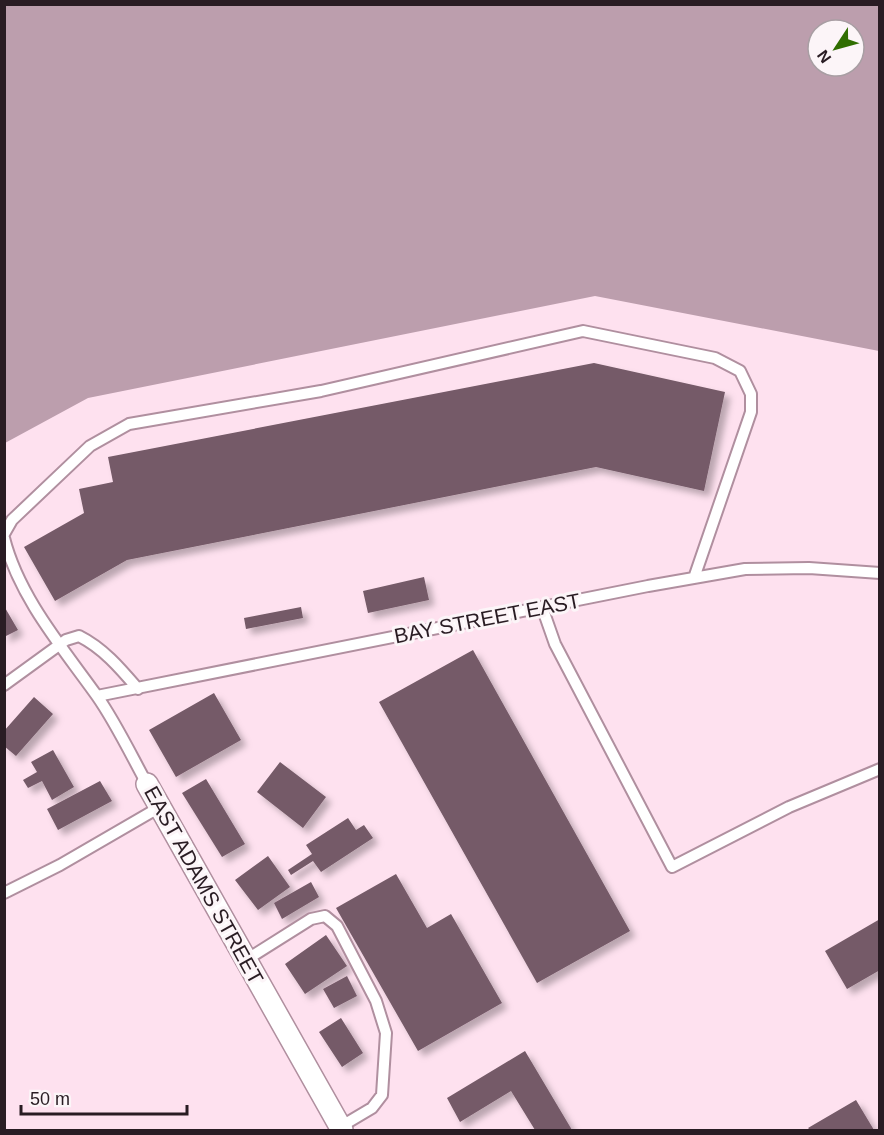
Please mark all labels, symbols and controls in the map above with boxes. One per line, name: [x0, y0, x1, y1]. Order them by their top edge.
north arrow: [806, 18, 866, 78]
text: N: [814, 47, 835, 66]
street label: BAY STREET EAST: [392, 589, 582, 647]
street label: EAST ADAMS STREET: [140, 782, 268, 988]
scale bar: [21, 1078, 188, 1116]
text: 50 m: [30, 1089, 70, 1109]

